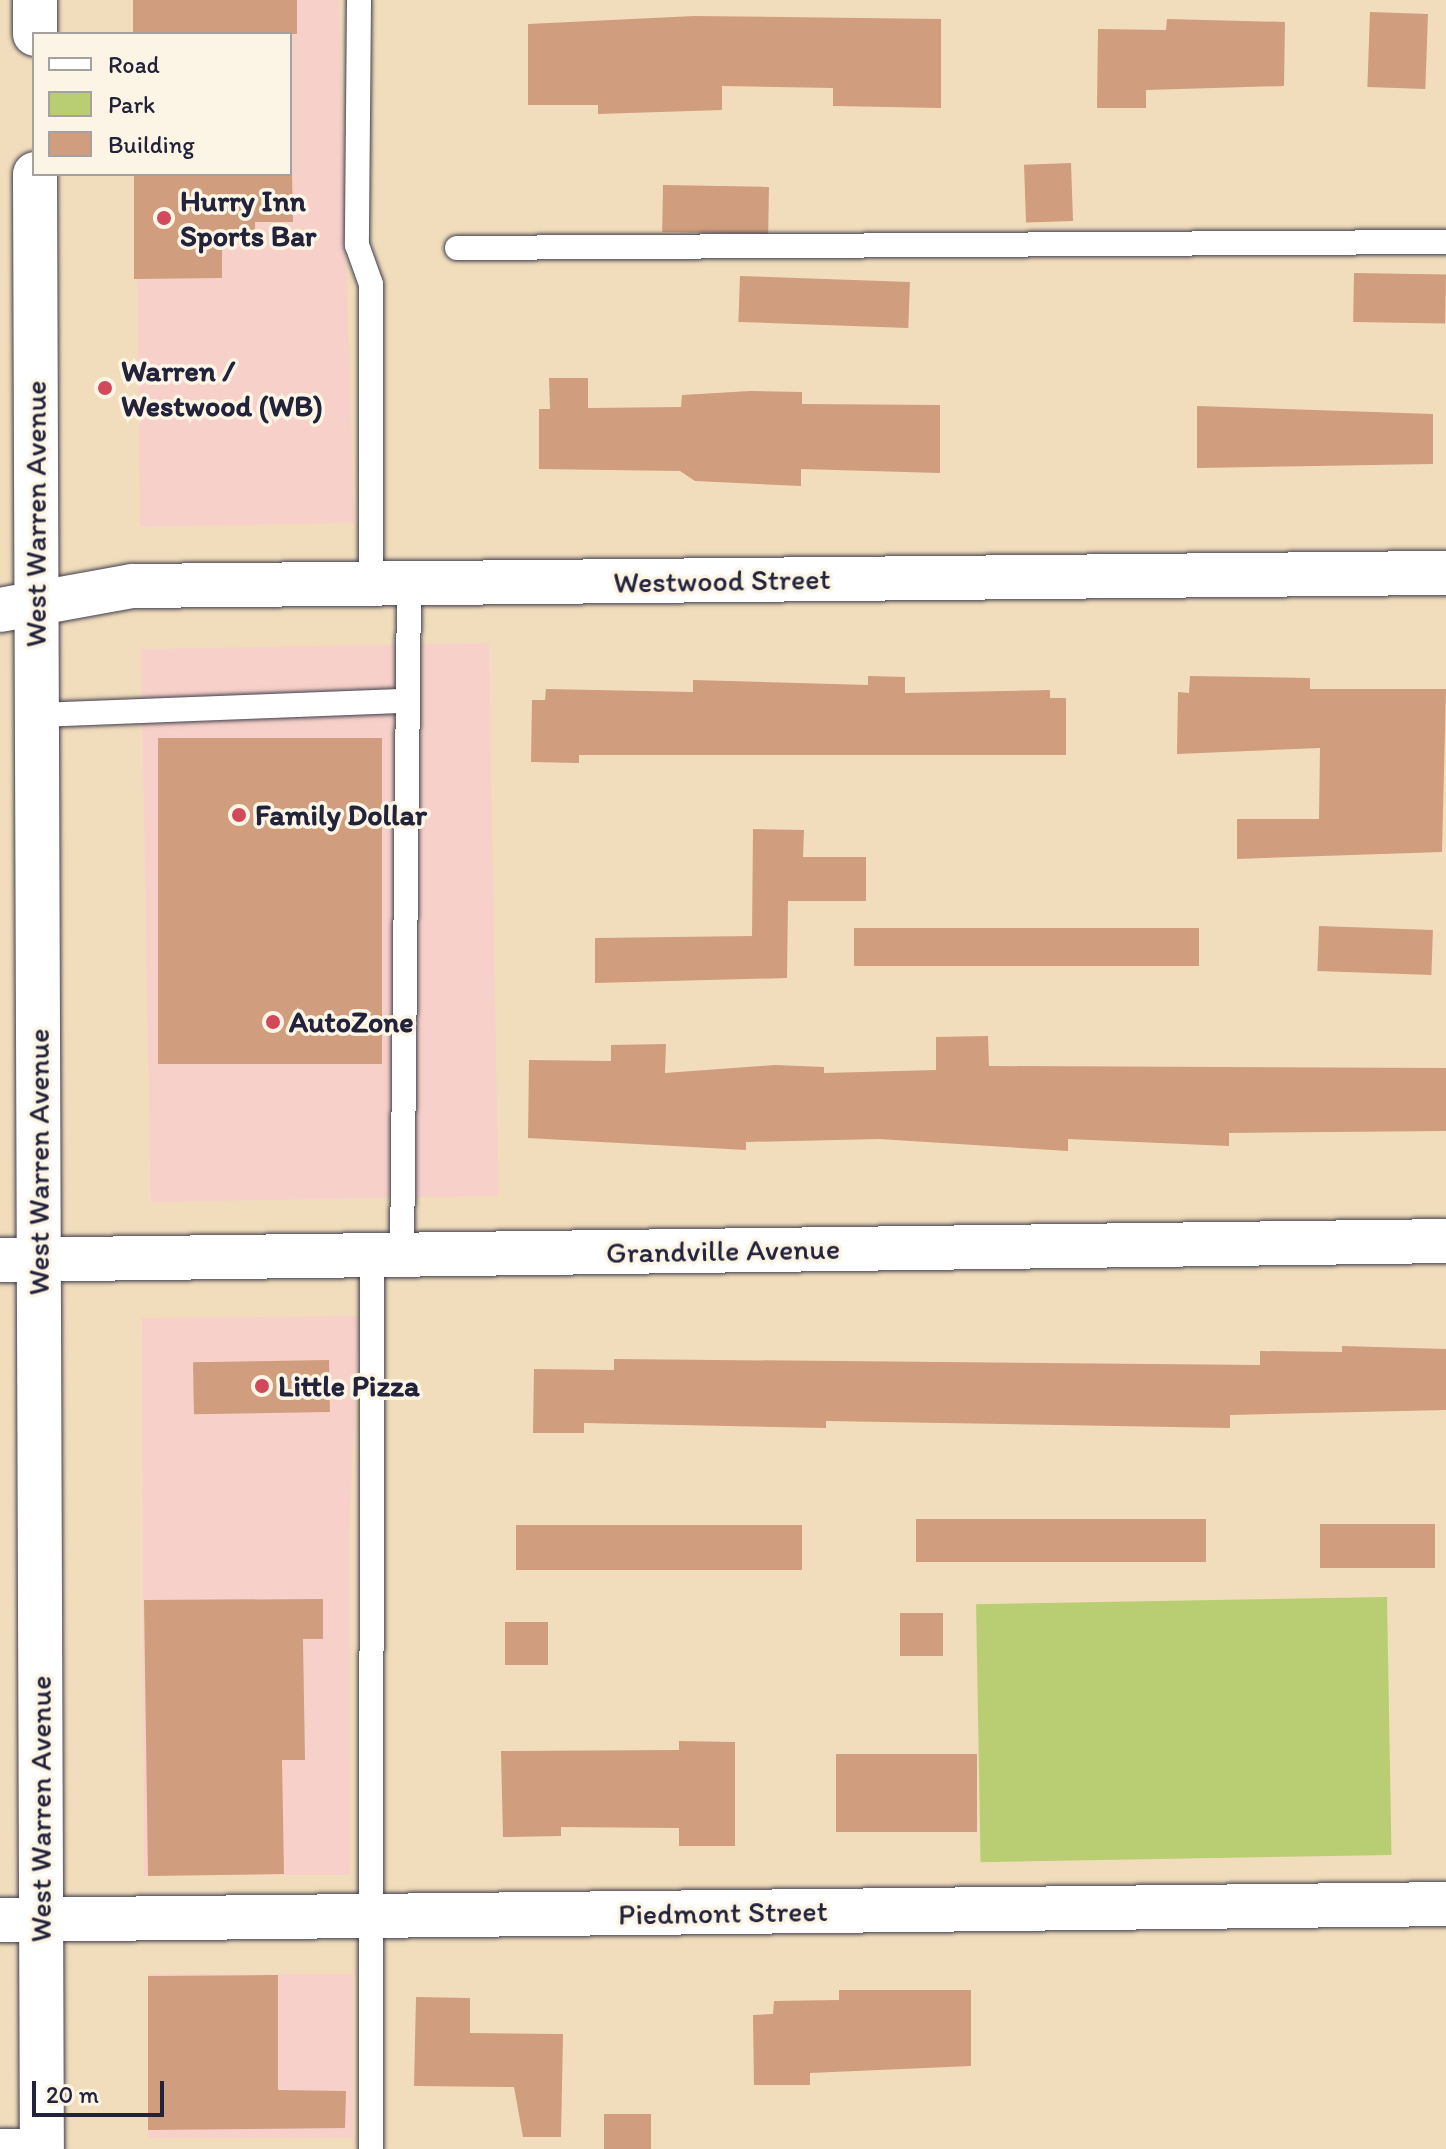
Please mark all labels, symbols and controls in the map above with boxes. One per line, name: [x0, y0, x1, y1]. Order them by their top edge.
legend: [32, 32, 292, 176]
text: Road: [108, 50, 160, 79]
text: Park: [108, 90, 155, 119]
text: Building: [108, 130, 195, 159]
place label: Hurry Inn Sports Bar: [180, 183, 318, 254]
marker: Hurry Inn Sports Bar: [155, 209, 173, 227]
place label: Warren / Westwood (WB): [121, 353, 323, 424]
marker: Warren / Westwood (WB): [96, 379, 114, 397]
street label: West Warren Avenue: [18, 381, 54, 647]
street label: Westwood Street: [613, 561, 831, 601]
place label: Family Dollar: [255, 797, 426, 833]
marker: Family Dollar: [230, 806, 248, 824]
place label: AutoZone: [289, 1004, 414, 1040]
marker: AutoZone: [264, 1013, 282, 1031]
street label: West Warren Avenue: [21, 1029, 57, 1295]
street label: Grandville Avenue: [606, 1231, 840, 1271]
place label: Little Pizza: [278, 1368, 419, 1404]
marker: Little Pizza: [253, 1377, 271, 1395]
street label: West Warren Avenue: [23, 1676, 59, 1942]
street label: Piedmont Street: [618, 1893, 828, 1933]
scale bar: [36, 2065, 168, 2115]
text: 20 m: [46, 2080, 99, 2109]

